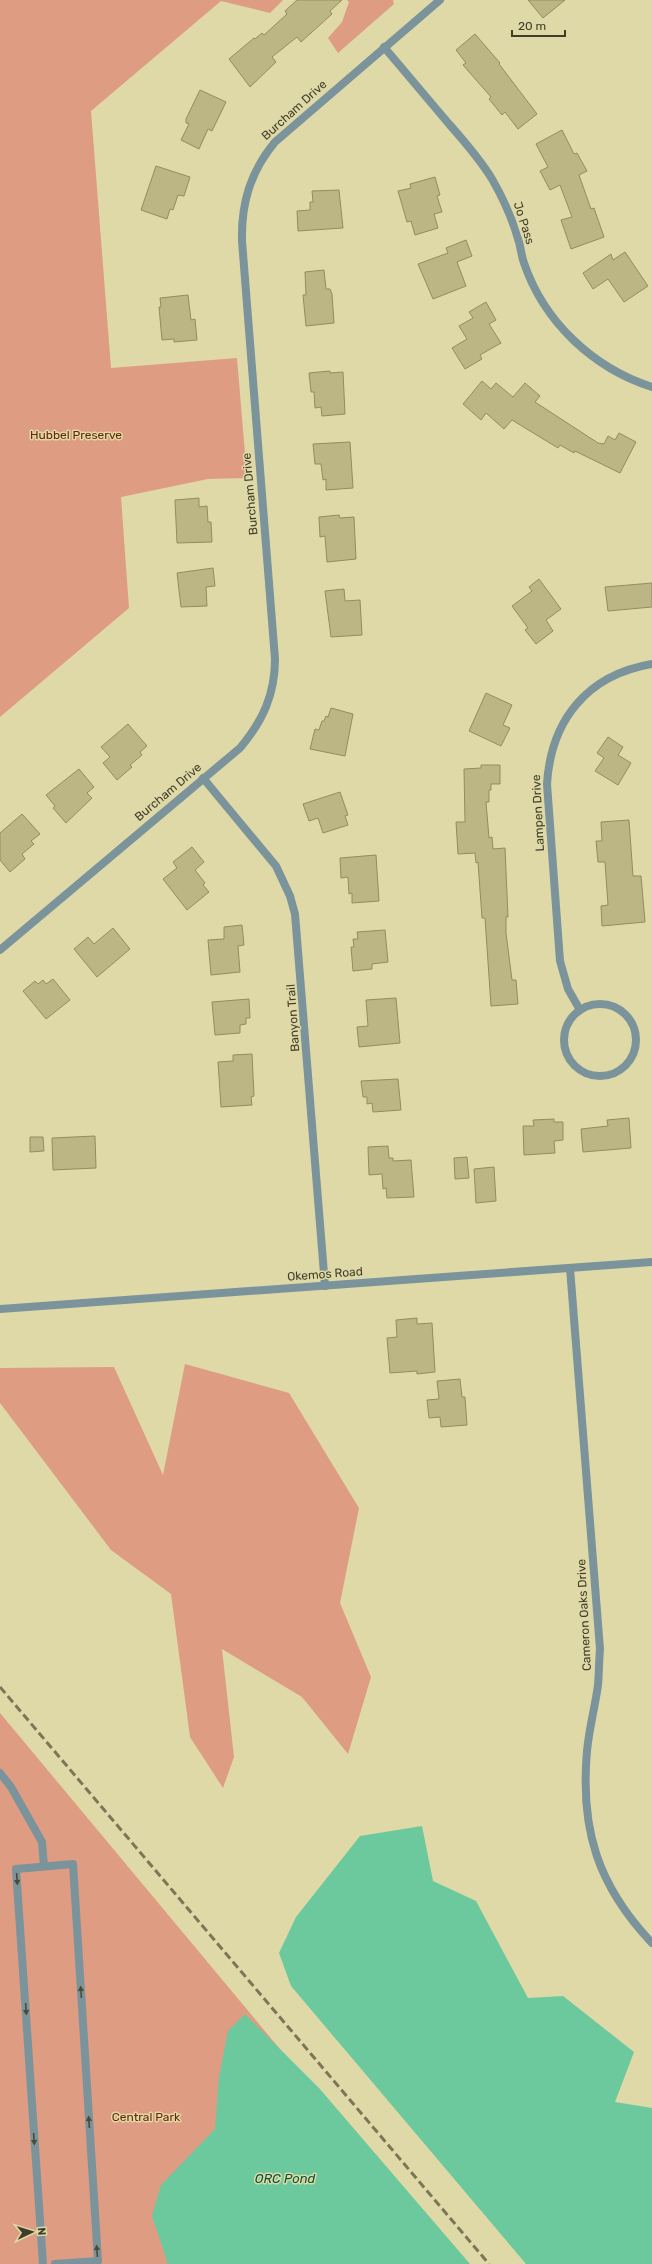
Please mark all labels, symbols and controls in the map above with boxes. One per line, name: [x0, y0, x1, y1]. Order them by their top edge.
scale bar: [512, 12, 565, 38]
text: 20 m: [518, 19, 546, 33]
street label: Burcham Drive: [259, 77, 330, 143]
street label: Jo Pass: [511, 200, 537, 246]
park label: Hubbel Preserve: [30, 428, 122, 442]
street label: Burcham Drive: [239, 452, 261, 536]
street label: Burcham Drive: [132, 760, 204, 824]
street label: Lampen Drive: [529, 774, 547, 852]
street label: Banyon Trail: [284, 984, 302, 1052]
street label: Okemos Road: [287, 1264, 363, 1284]
street label: Cameron Oaks Drive: [574, 1558, 594, 1671]
one-way arrow: [13, 1873, 20, 1885]
one-way arrow: [77, 1986, 84, 1998]
one-way arrow: [22, 2003, 29, 2015]
park label: Central Park: [112, 2110, 181, 2124]
one-way arrow: [86, 2116, 93, 2128]
one-way arrow: [31, 2133, 38, 2145]
water label: ORC Pond: [255, 2171, 316, 2186]
north arrow: [12, 2212, 52, 2252]
text: N: [35, 2227, 48, 2236]
one-way arrow: [94, 2245, 101, 2257]

